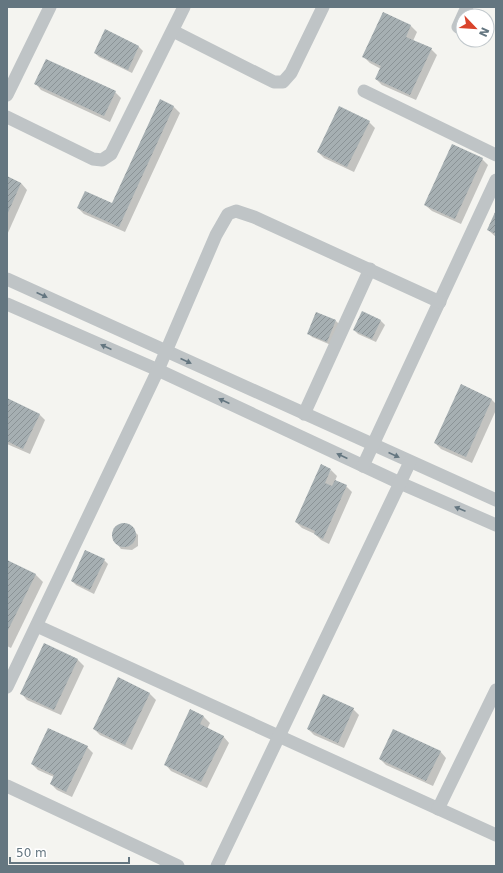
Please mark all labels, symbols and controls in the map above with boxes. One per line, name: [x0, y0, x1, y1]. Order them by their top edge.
north arrow: [455, 8, 495, 48]
text: N: [476, 25, 491, 39]
one-way arrow: [37, 292, 48, 298]
one-way arrow: [100, 344, 111, 350]
one-way arrow: [181, 358, 192, 364]
one-way arrow: [218, 398, 230, 404]
one-way arrow: [388, 452, 400, 458]
one-way arrow: [336, 453, 347, 459]
one-way arrow: [455, 506, 466, 512]
scale bar: [10, 839, 129, 865]
text: 50 m: [16, 846, 47, 860]

